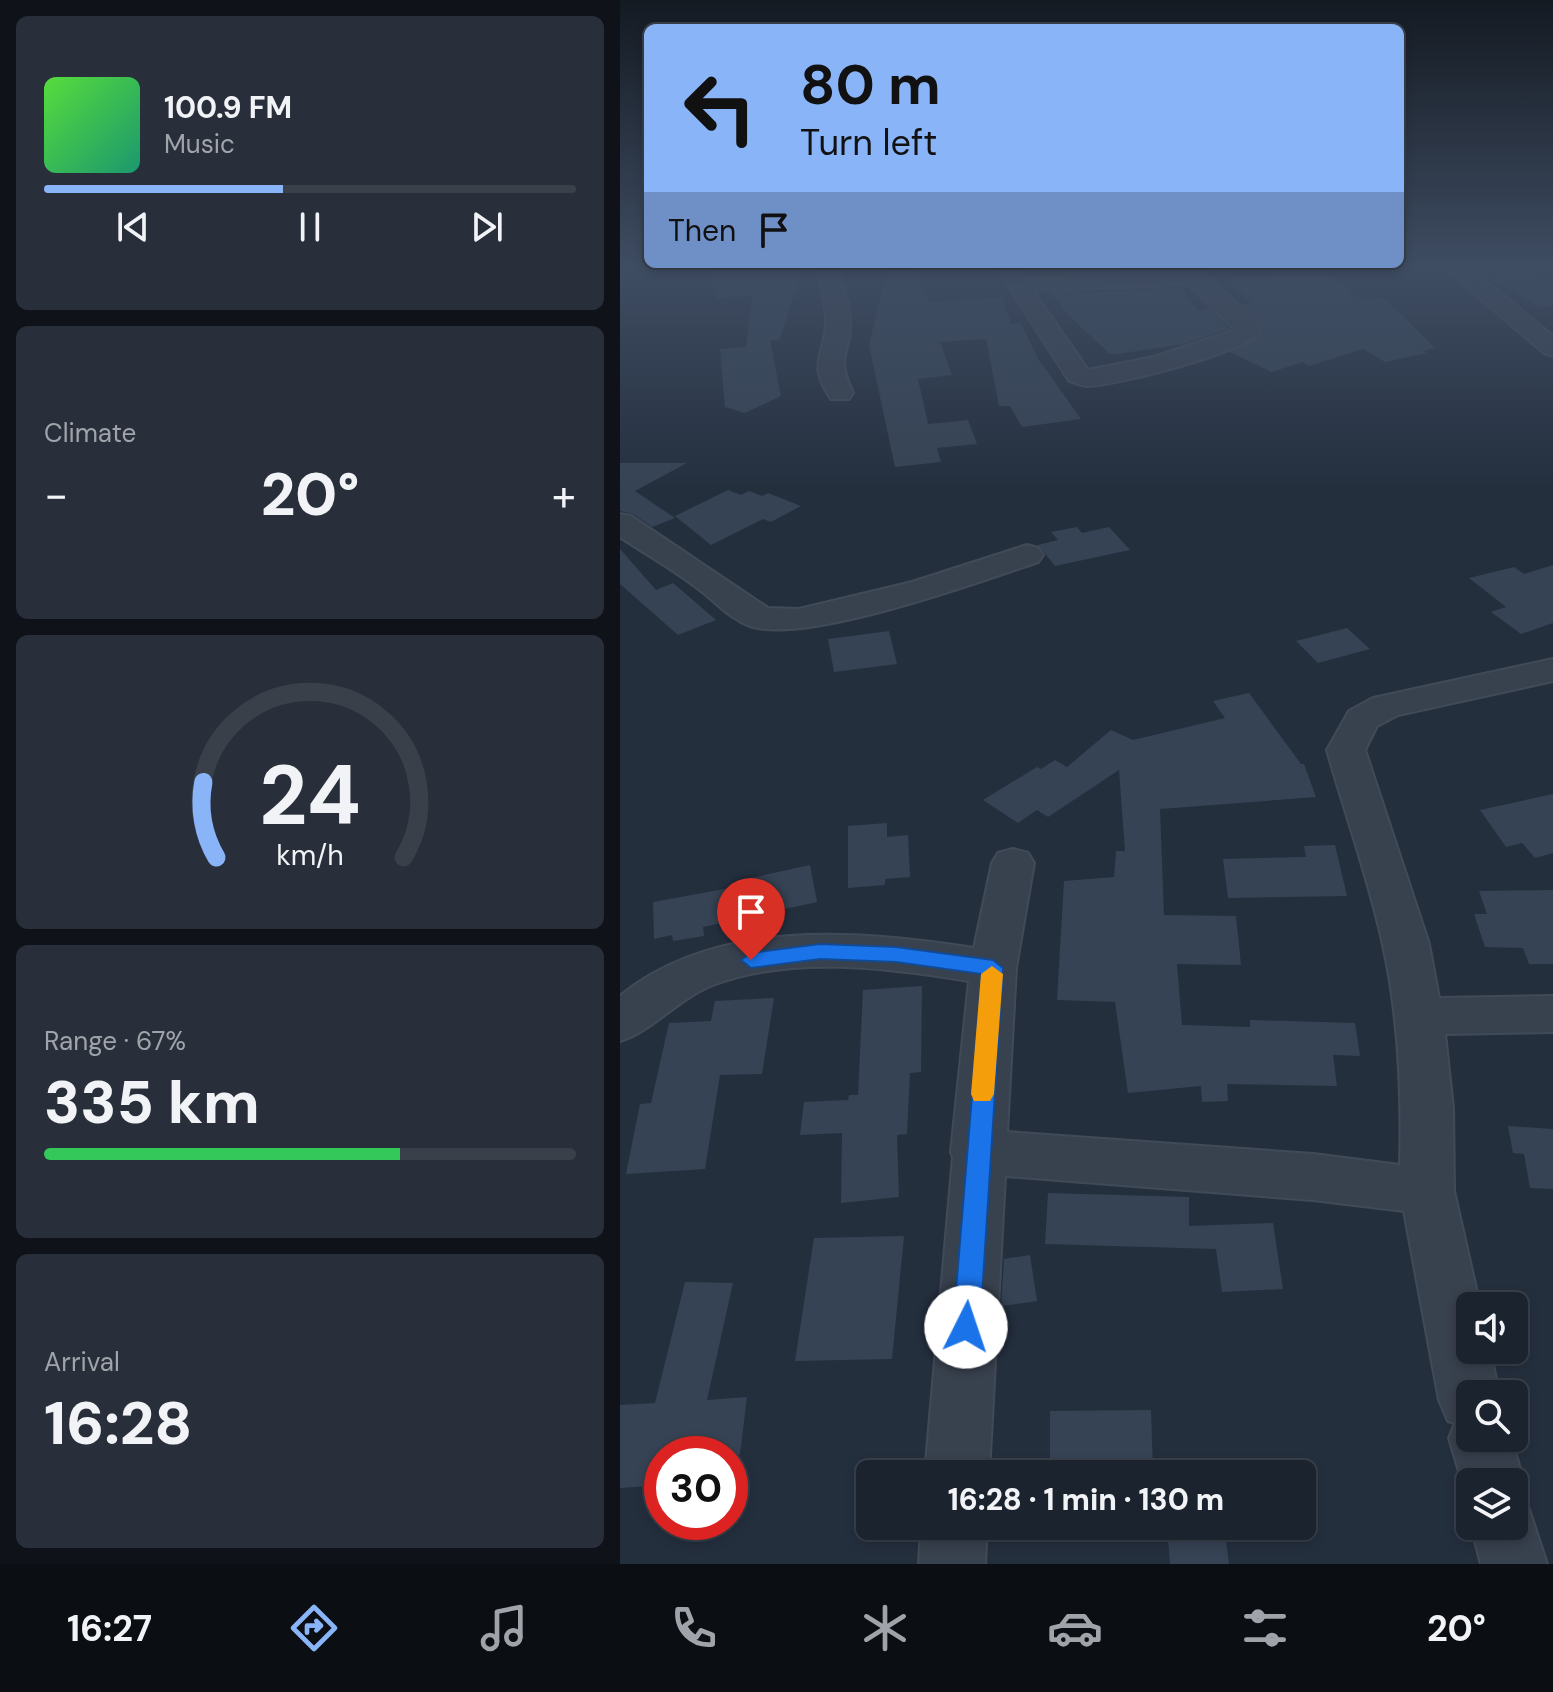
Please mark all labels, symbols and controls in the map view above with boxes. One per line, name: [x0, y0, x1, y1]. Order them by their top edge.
text: 80 m: [800, 48, 941, 121]
icon: left: [668, 56, 772, 160]
text: 100.9 FM: [164, 88, 292, 127]
text: Turn left: [800, 119, 937, 166]
text: Music: [164, 127, 235, 161]
icon: previous: [111, 205, 155, 249]
icon: pause: [288, 205, 332, 249]
icon: next: [465, 205, 509, 249]
icon: arrive: [752, 208, 796, 252]
text: Then: [668, 211, 736, 250]
text: Climate: [44, 416, 136, 450]
text: 20°: [261, 455, 359, 534]
text: −: [44, 466, 68, 524]
text: +: [552, 466, 576, 524]
text: 24: [259, 741, 361, 850]
text: km/h: [276, 837, 344, 874]
pin: [717, 878, 785, 960]
icon: arrive: [729, 890, 773, 934]
text: Range · 67%: [44, 1024, 186, 1058]
text: 335 km: [44, 1063, 260, 1142]
position arrow: [924, 1285, 1008, 1369]
map controls: [1456, 1292, 1528, 1540]
button: sound: [1456, 1292, 1528, 1364]
text: Arrival: [44, 1345, 120, 1379]
button: search: [1456, 1380, 1528, 1452]
text: 16:28: [44, 1384, 192, 1463]
speed limit sign: 30: [644, 1436, 748, 1540]
button: layers: [1456, 1468, 1528, 1540]
text: 16:28 · 1 min · 130 m: [948, 1480, 1224, 1519]
icon: directions: [286, 1600, 342, 1656]
icon: music: [476, 1600, 532, 1656]
icon: phone: [666, 1600, 722, 1656]
icon: climate: [857, 1600, 913, 1656]
icon: car: [1047, 1600, 1103, 1656]
icon: filters: [1237, 1600, 1293, 1656]
text: 16:27: [67, 1605, 152, 1652]
text: 20°: [1427, 1605, 1486, 1652]

